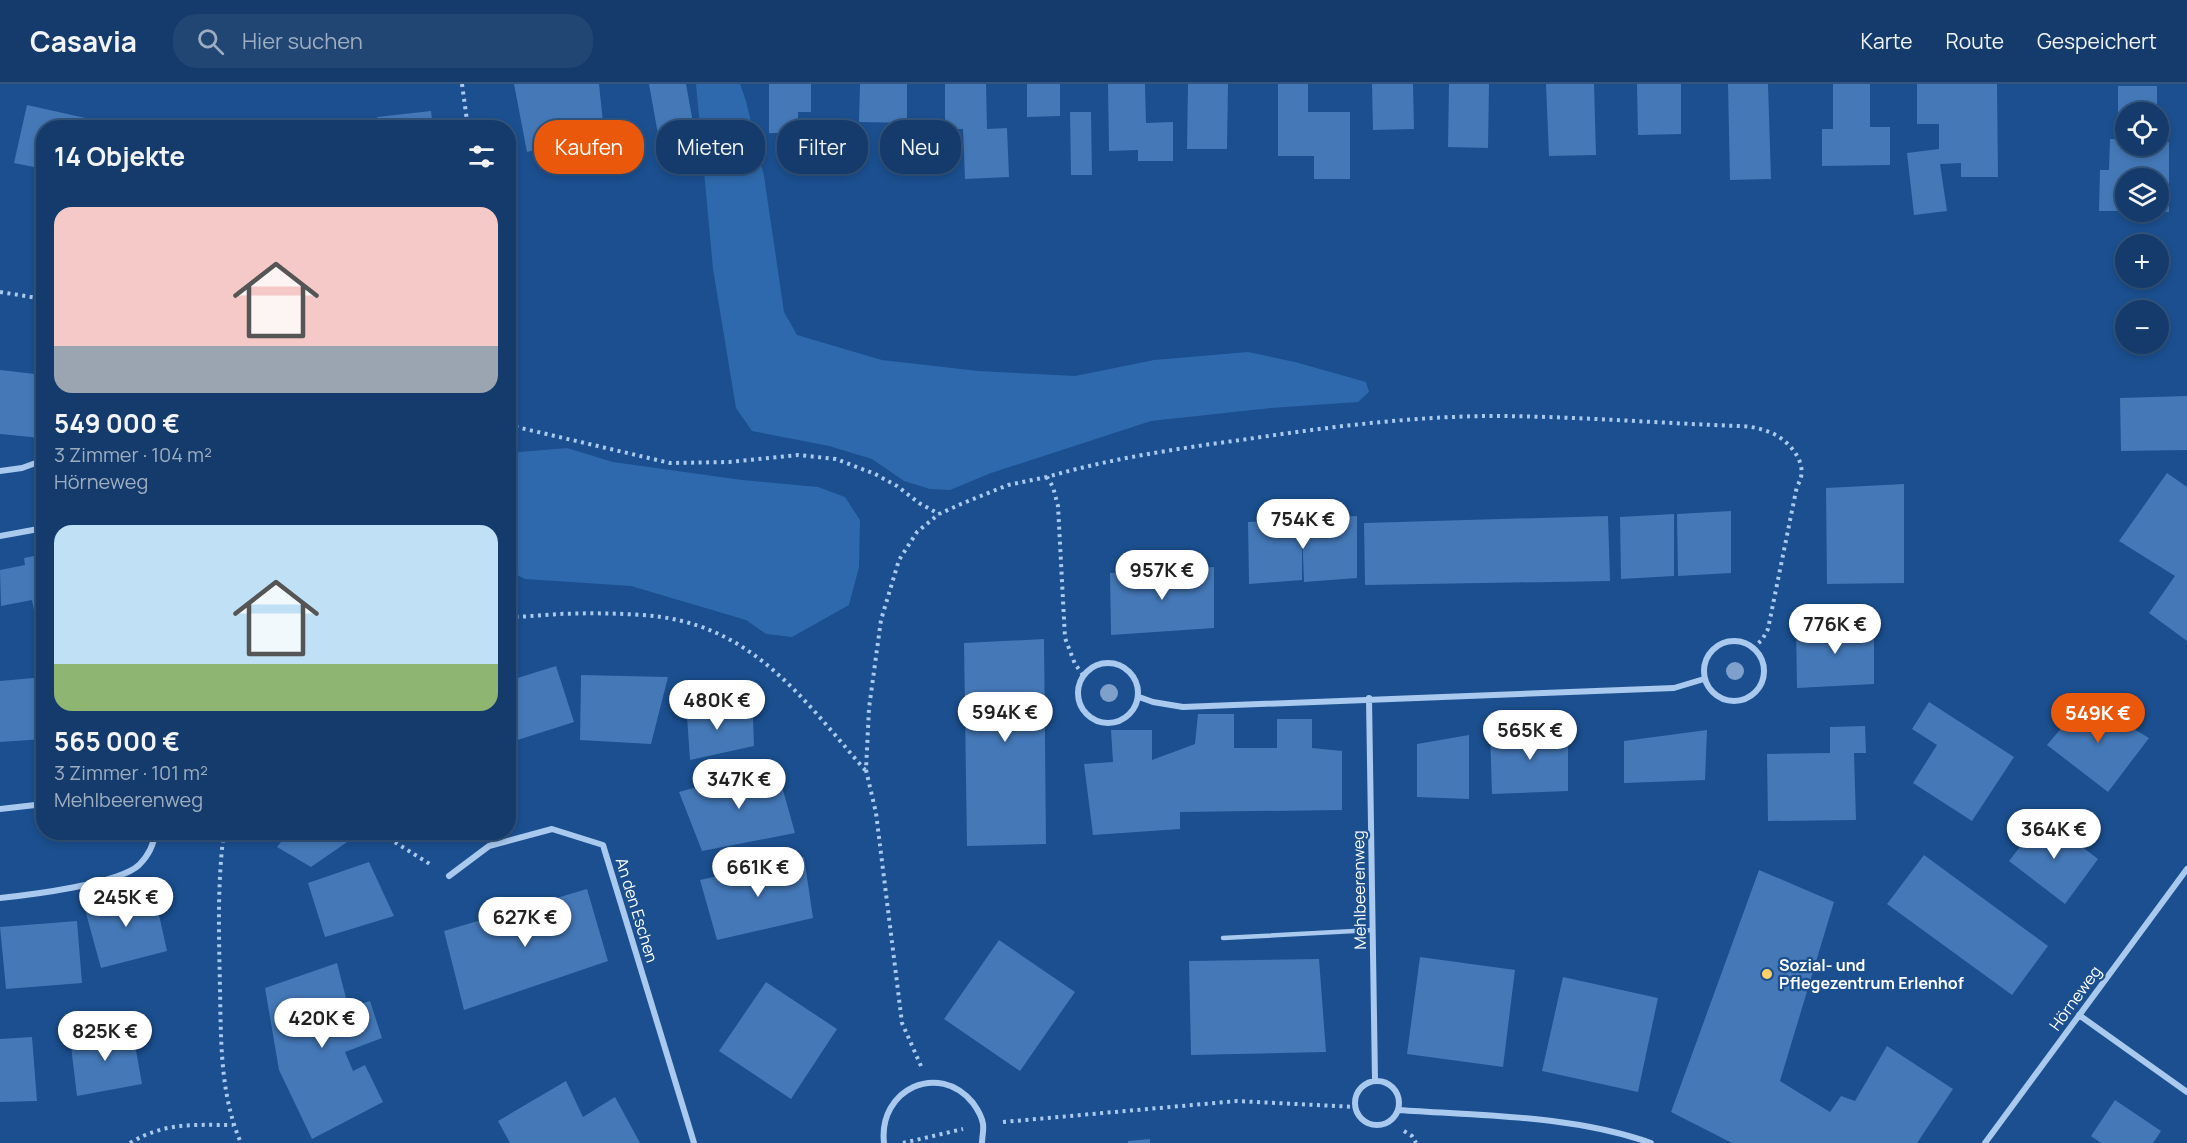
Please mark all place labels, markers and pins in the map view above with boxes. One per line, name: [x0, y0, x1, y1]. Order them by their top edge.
pin: 754K €: [1254, 499, 1352, 550]
pin: 957K €: [1113, 550, 1211, 601]
pin: 776K €: [1786, 604, 1884, 655]
pin: 480K €: [668, 680, 766, 731]
pin: 594K €: [956, 692, 1054, 743]
pin: 549K €: [2049, 693, 2147, 744]
pin: 565K €: [1481, 710, 1579, 761]
pin: 347K €: [690, 759, 788, 810]
pin: 364K €: [2005, 809, 2103, 860]
pin: 661K €: [709, 847, 807, 898]
pin: 245K €: [77, 877, 175, 928]
pin: 627K €: [476, 897, 574, 948]
place label: Sozial- und Pflegezentrum Erlenhof: [1779, 954, 1964, 994]
marker: Sozial- und Pflegezentrum Erlenhof: [1760, 967, 1774, 981]
pin: 420K €: [273, 998, 371, 1049]
pin: 825K €: [56, 1011, 154, 1062]

